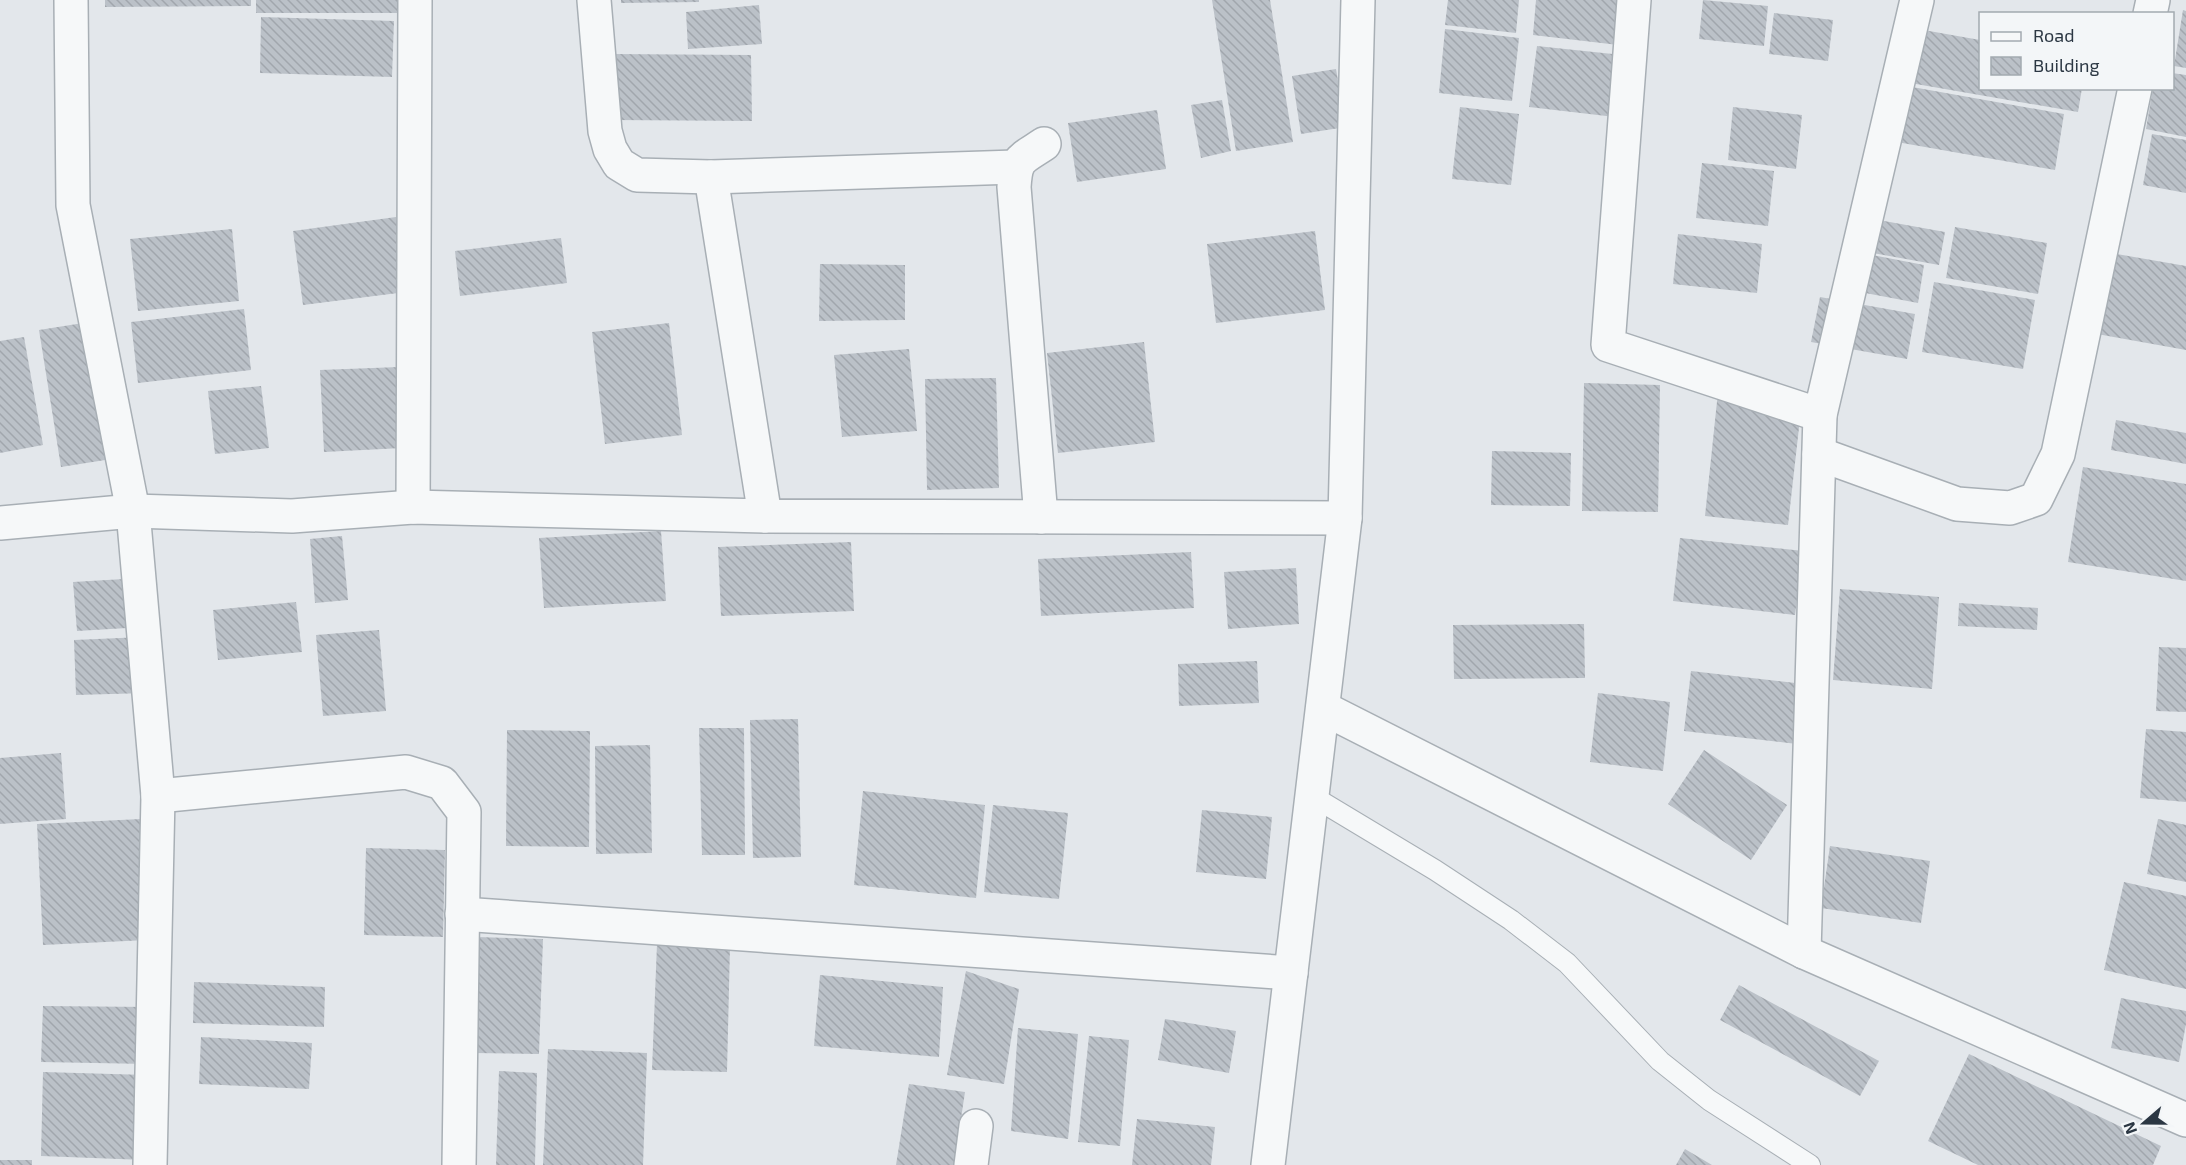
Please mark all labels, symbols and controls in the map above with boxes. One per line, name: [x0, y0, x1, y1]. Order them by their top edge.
legend: [1979, 12, 2174, 90]
text: Road: [2033, 24, 2074, 46]
text: Building: [2033, 54, 2100, 76]
north arrow: [2114, 1093, 2174, 1153]
text: N: [2119, 1120, 2140, 1137]

